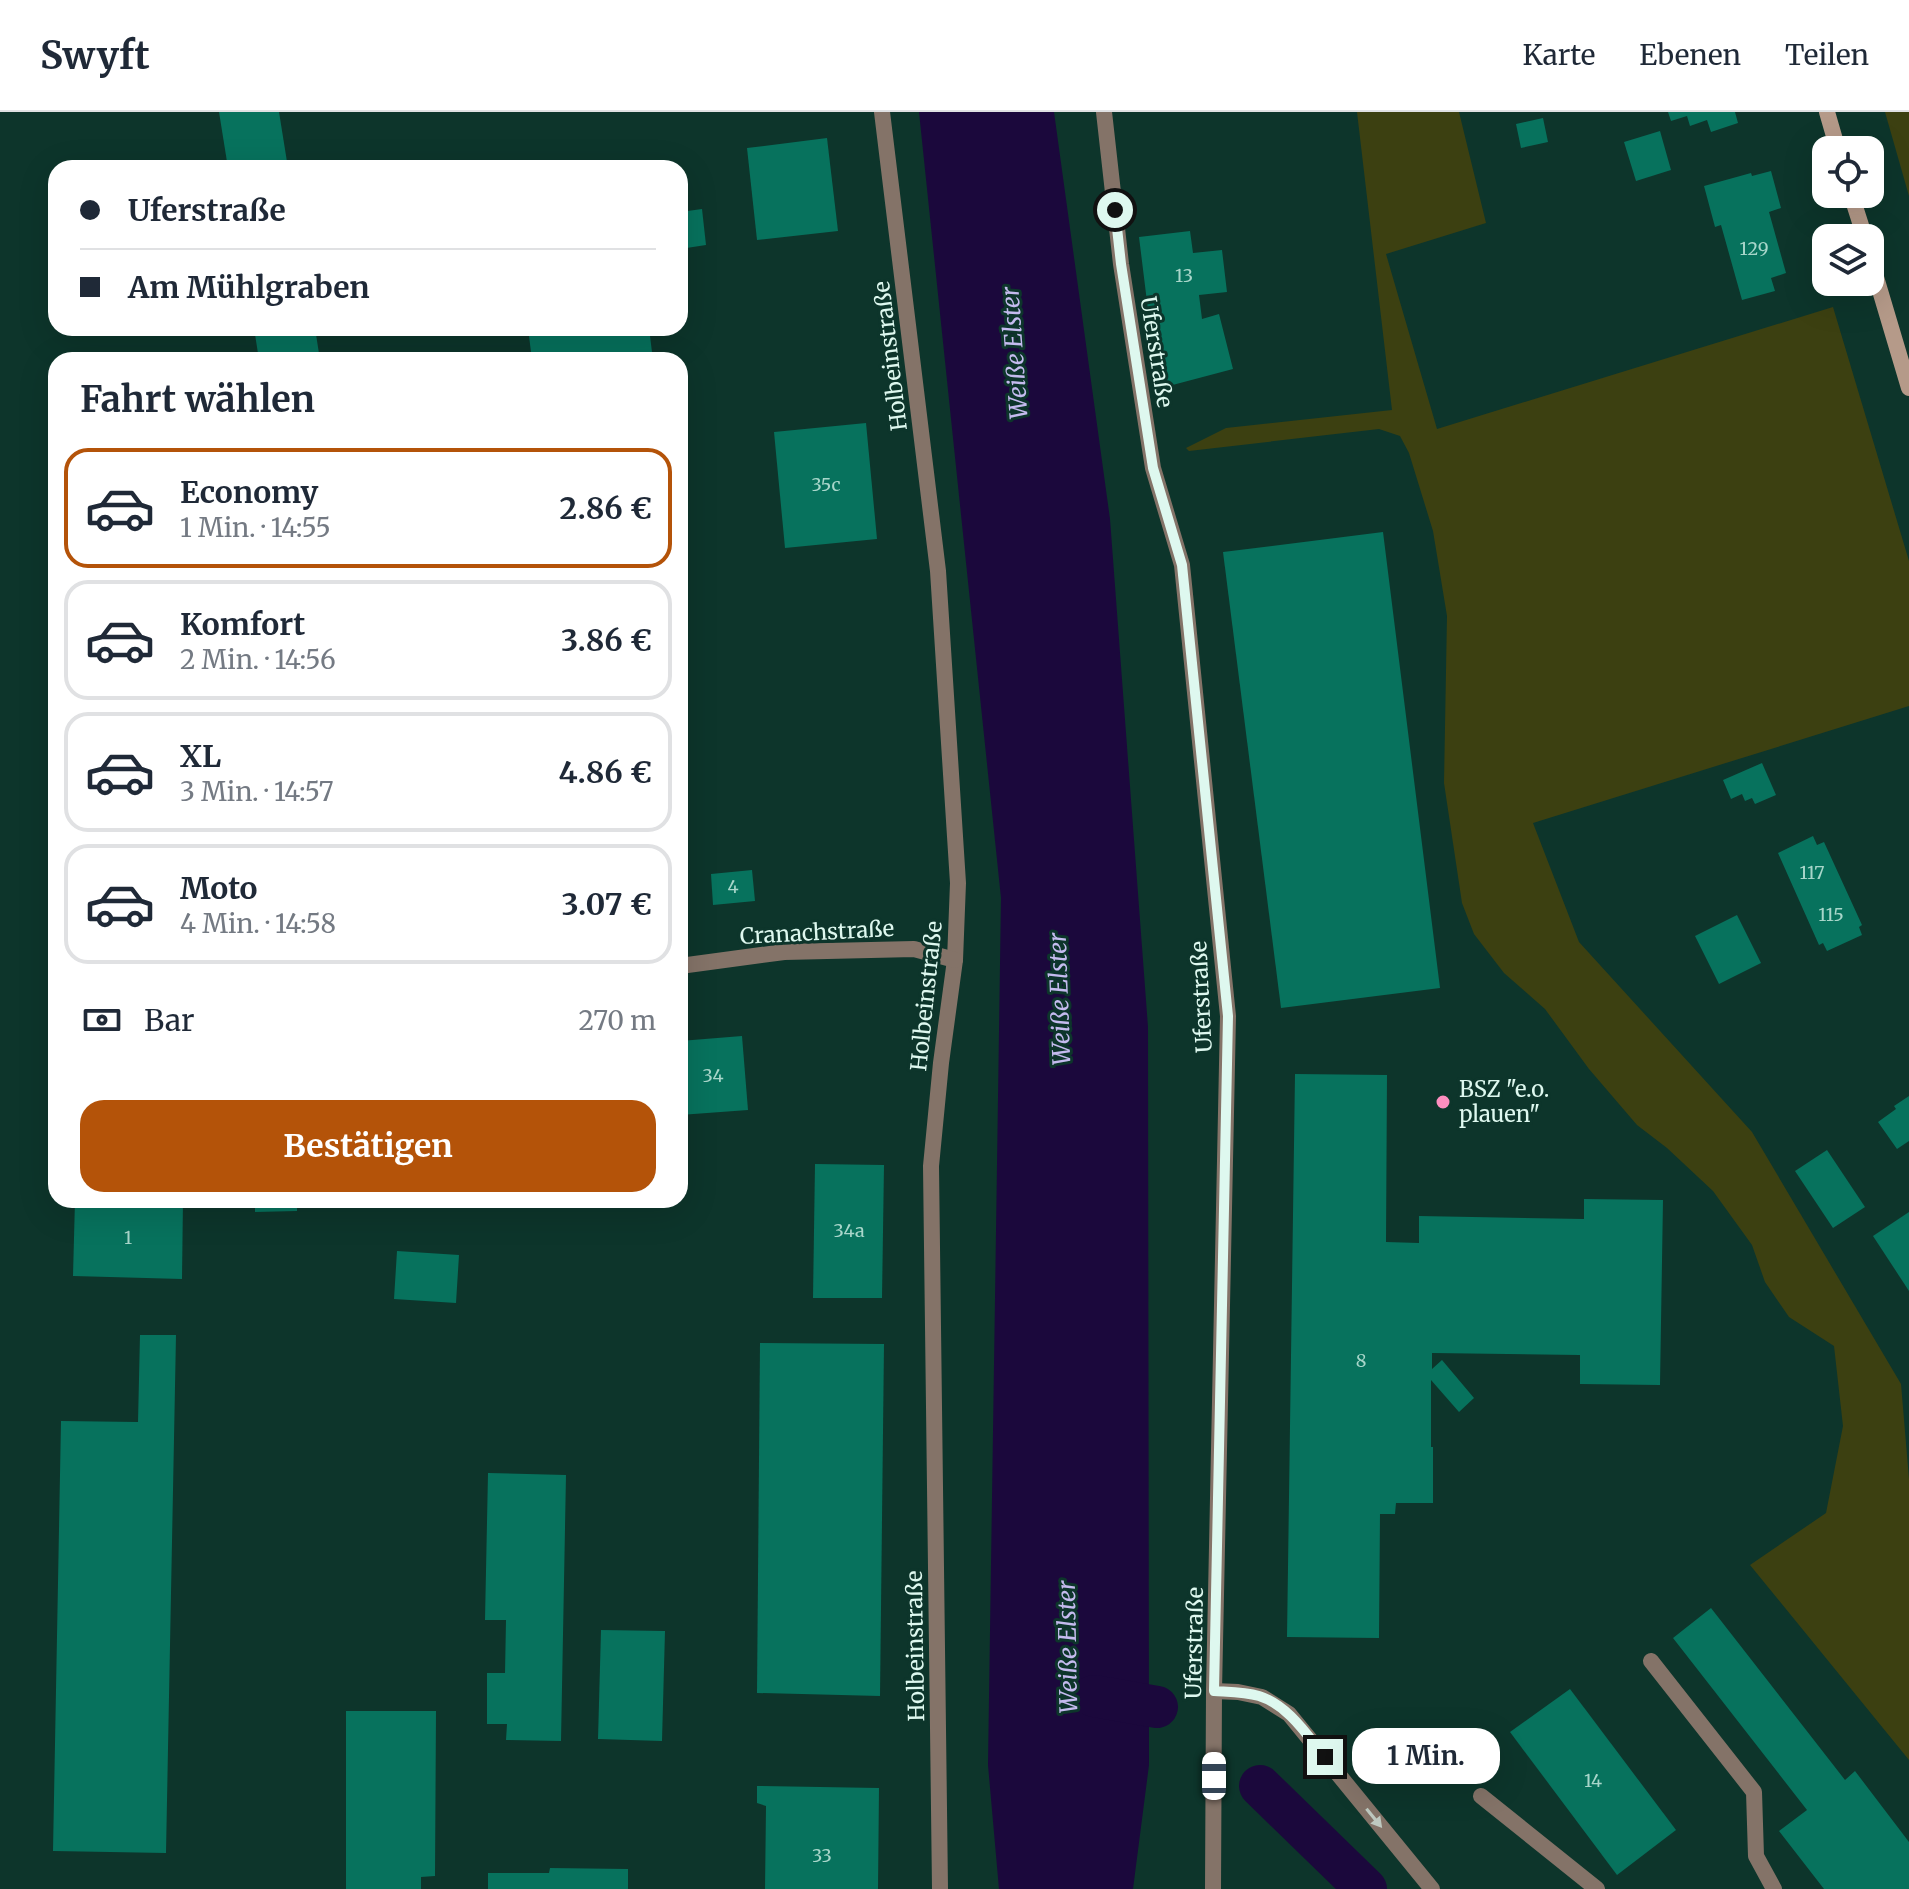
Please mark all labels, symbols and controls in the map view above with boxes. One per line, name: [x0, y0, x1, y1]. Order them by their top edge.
text: Swyft: [40, 32, 150, 79]
text: Karte: [1523, 37, 1595, 73]
text: Ebenen: [1639, 37, 1741, 73]
text: Teilen: [1785, 37, 1869, 73]
map controls: [1812, 136, 1884, 296]
button: locate: [1812, 136, 1884, 208]
text: Uferstraße: [128, 191, 286, 229]
route start: [1097, 192, 1133, 228]
button: layers: [1812, 224, 1884, 296]
house number: 129: [1739, 237, 1769, 260]
house number: 13: [1175, 264, 1193, 287]
text: Am Mühlgraben: [128, 268, 370, 306]
street label: Holbeinstraße: [867, 280, 913, 432]
water label: Weiße Elster: [994, 284, 1035, 420]
street label: Uferstraße: [1134, 294, 1180, 410]
text: Fahrt wählen: [80, 377, 315, 422]
icon: car: [84, 472, 156, 544]
text: Economy: [180, 473, 318, 511]
house number: 35c: [812, 473, 840, 496]
text: 2.86 €: [560, 489, 652, 527]
text: 1 Min. · 14:55: [180, 511, 331, 544]
icon: car: [84, 604, 156, 676]
text: Komfort: [180, 605, 305, 643]
text: 3.86 €: [561, 621, 652, 659]
text: 2 Min. · 14:56: [180, 643, 336, 676]
icon: car: [84, 736, 156, 808]
text: XL: [180, 737, 221, 775]
text: 4.86 €: [558, 753, 652, 791]
text: 3 Min. · 14:57: [180, 775, 334, 808]
house number: 117: [1800, 861, 1824, 884]
icon: car: [84, 868, 156, 940]
text: Moto: [180, 869, 258, 907]
house number: 4: [727, 875, 739, 898]
text: 3.07 €: [562, 885, 652, 923]
house number: 115: [1818, 903, 1844, 926]
text: 4 Min. · 14:58: [180, 907, 336, 940]
street label: Cranachstraße: [739, 914, 895, 950]
street label: Holbeinstraße: [904, 920, 948, 1072]
water label: Weiße Elster: [1042, 931, 1077, 1066]
street label: Uferstraße: [1184, 940, 1218, 1054]
icon: cash: [80, 998, 124, 1042]
text: Bar: [144, 1001, 194, 1039]
text: 270 m: [579, 1004, 656, 1037]
house number: 34: [702, 1064, 724, 1087]
place label: BSZ "e.o. plauen": [1459, 1075, 1549, 1128]
marker: BSZ "e.o. plauen": [1434, 1093, 1452, 1111]
button: Bestätigen: [80, 1100, 656, 1192]
house number: 34a: [833, 1219, 865, 1242]
house number: 1: [124, 1226, 132, 1249]
house number: 8: [1356, 1349, 1366, 1372]
street label: Holbeinstraße: [900, 1570, 930, 1722]
water label: Weiße Elster: [1051, 1579, 1084, 1714]
street label: Uferstraße: [1179, 1587, 1209, 1699]
callout: 1 Min.: [1353, 1729, 1501, 1785]
route end: [1307, 1739, 1343, 1775]
text: 1 Min.: [1387, 1739, 1465, 1772]
car: [1202, 1752, 1226, 1800]
house number: 14: [1584, 1769, 1602, 1792]
one-way arrow: [1365, 1807, 1382, 1828]
house number: 33: [812, 1844, 832, 1867]

